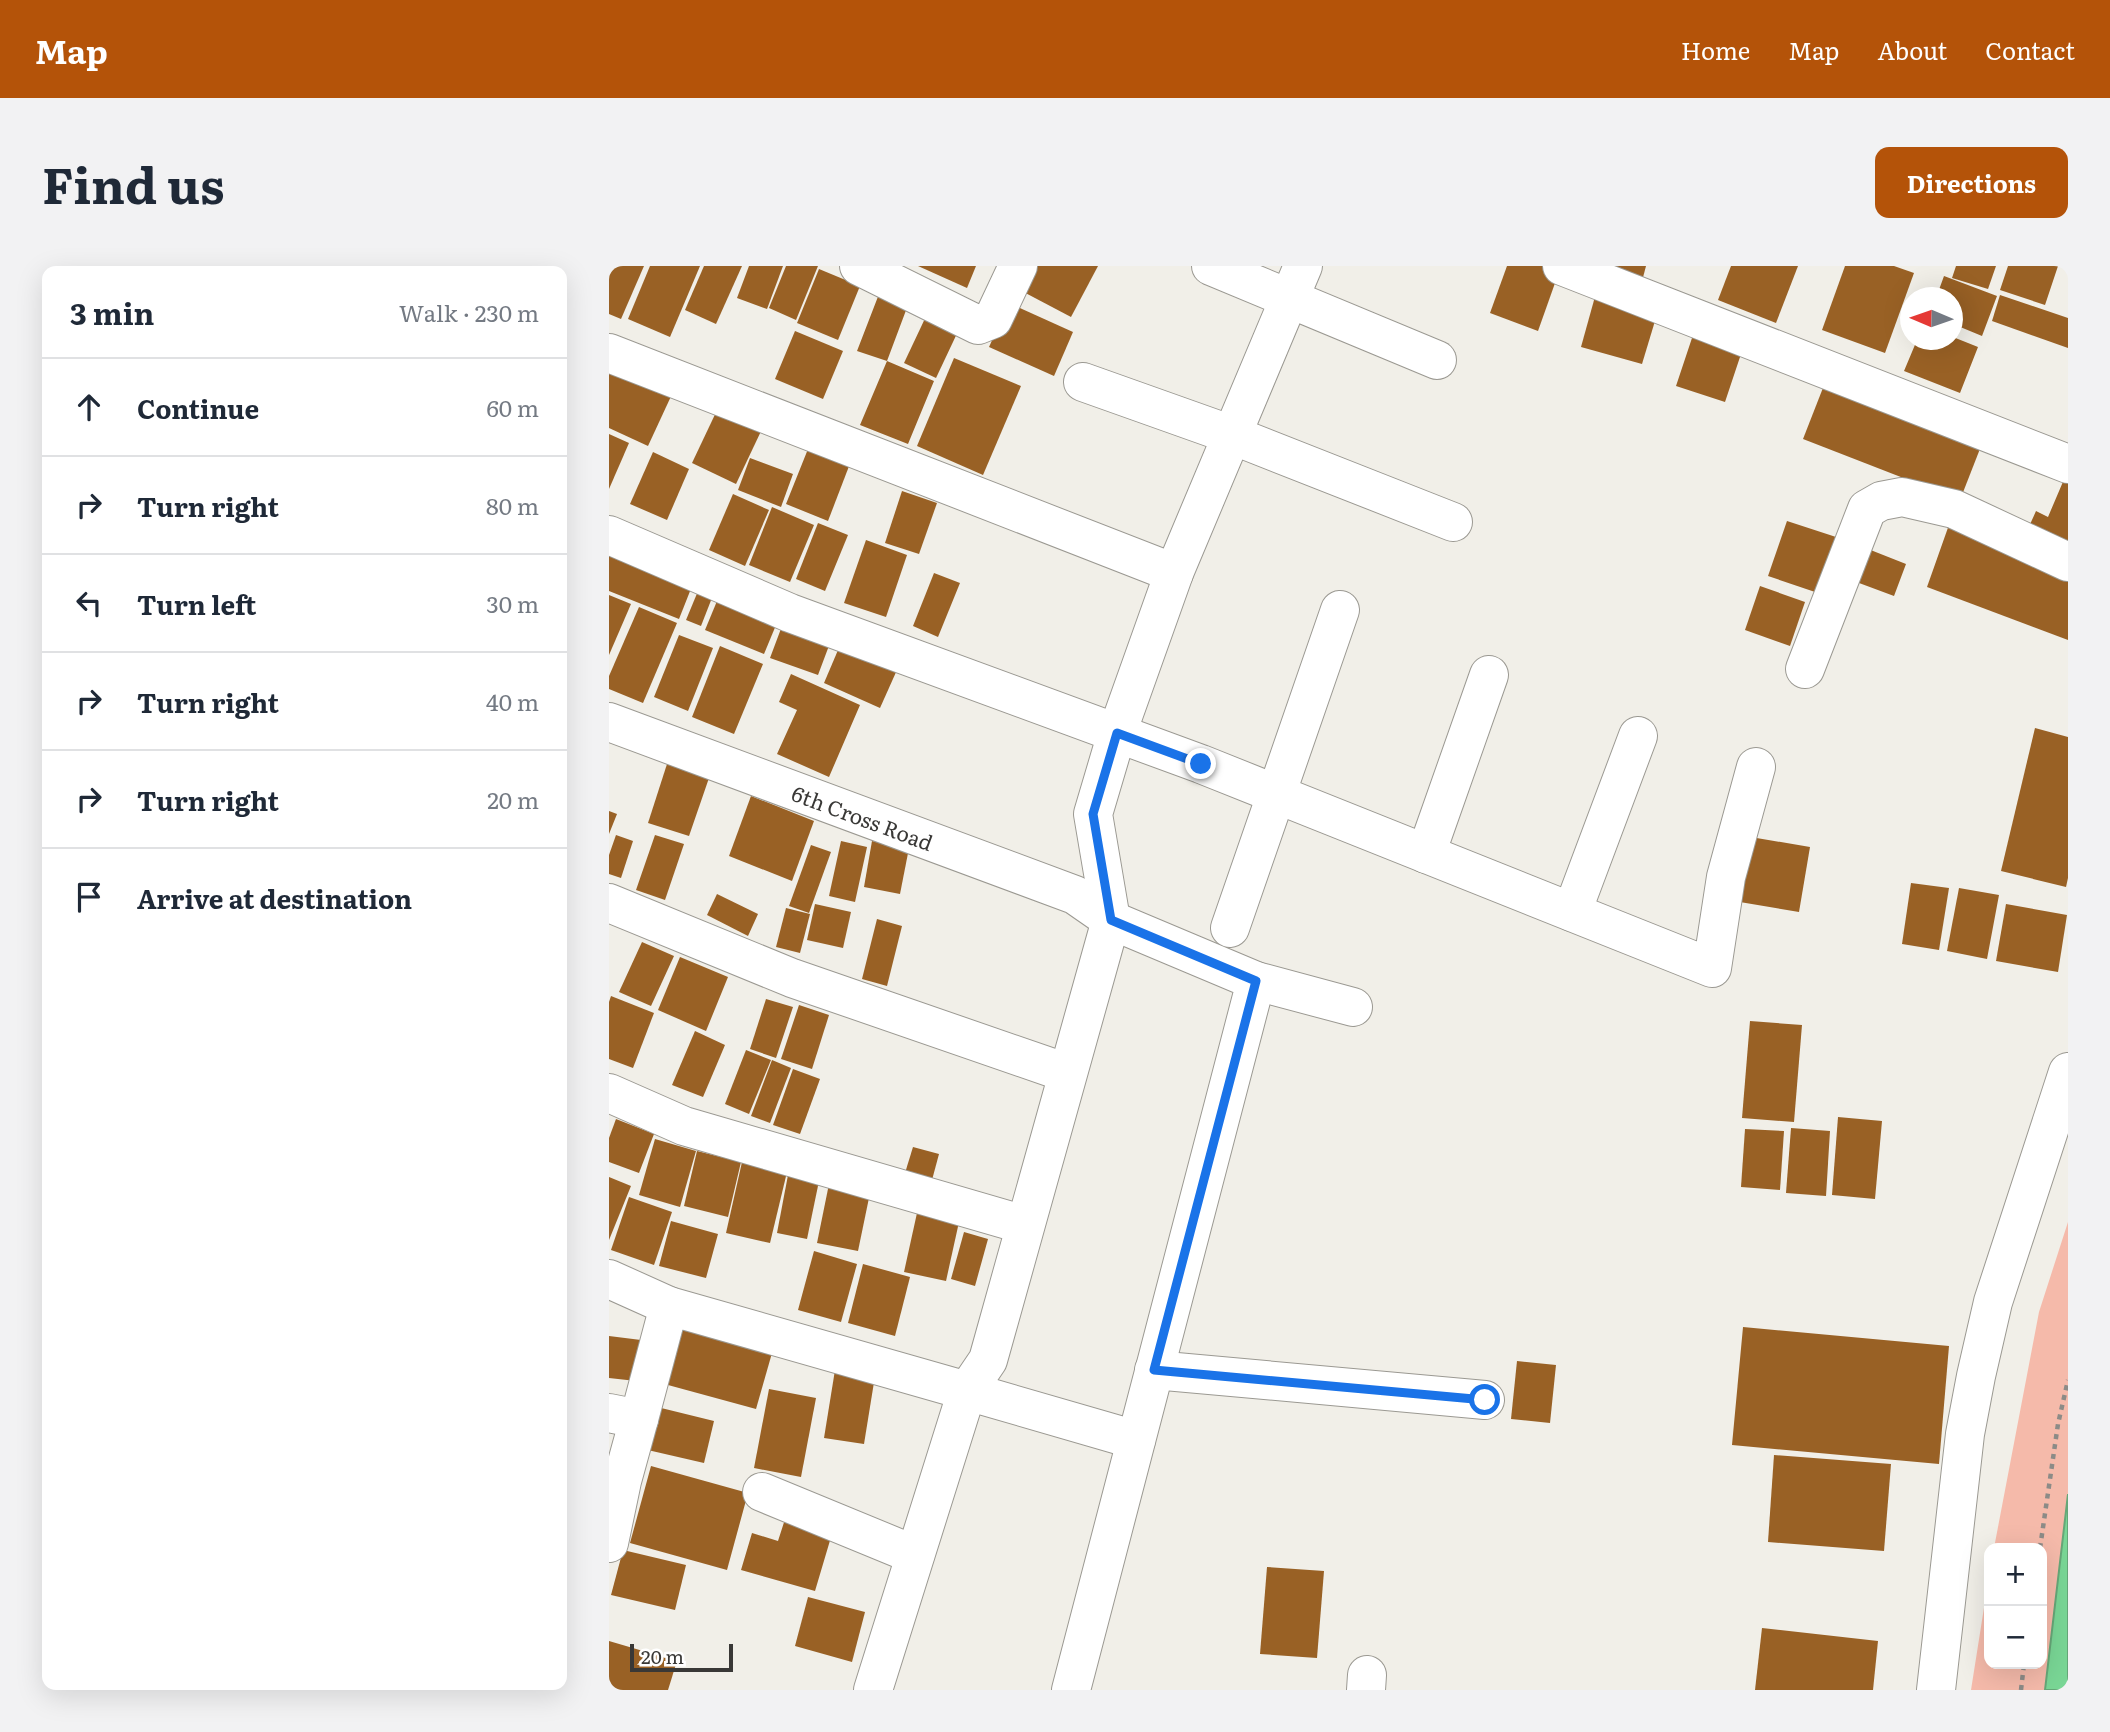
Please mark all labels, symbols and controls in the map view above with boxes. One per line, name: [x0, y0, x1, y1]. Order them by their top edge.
text: Map: [35, 25, 108, 74]
text: Home: [1681, 32, 1750, 67]
text: Map: [1788, 32, 1839, 67]
text: About: [1877, 32, 1947, 67]
text: Contact: [1985, 32, 2075, 67]
text: Find us: [42, 146, 225, 219]
button: Directions: [1875, 147, 2068, 218]
north arrow: [1900, 287, 1963, 350]
text: 3 min: [70, 290, 154, 334]
text: Walk · 230 m: [399, 295, 539, 329]
icon: ahead: [70, 388, 108, 426]
text: Continue: [137, 388, 259, 427]
text: 60 m: [486, 390, 539, 424]
icon: right: [70, 486, 108, 524]
text: Turn right: [137, 486, 279, 525]
text: 80 m: [486, 488, 539, 522]
icon: left: [70, 584, 108, 622]
text: Turn left: [137, 584, 256, 623]
text: 30 m: [486, 586, 539, 620]
icon: right: [70, 682, 108, 720]
text: Turn right: [137, 682, 279, 721]
text: 40 m: [486, 684, 539, 718]
route end: [1185, 748, 1216, 779]
street label: 6th Cross Road: [788, 776, 938, 857]
icon: right: [70, 780, 108, 818]
text: Turn right: [137, 780, 279, 819]
text: 20 m: [487, 782, 539, 816]
icon: arrive: [70, 878, 108, 916]
text: Arrive at destination: [137, 878, 412, 917]
route start: [1469, 1384, 1500, 1415]
map controls: [1984, 1543, 2047, 1669]
button: +: [1984, 1543, 2047, 1606]
button: −: [1984, 1606, 2047, 1669]
scale bar: [630, 1641, 733, 1673]
text: 20 m: [641, 1642, 684, 1670]

